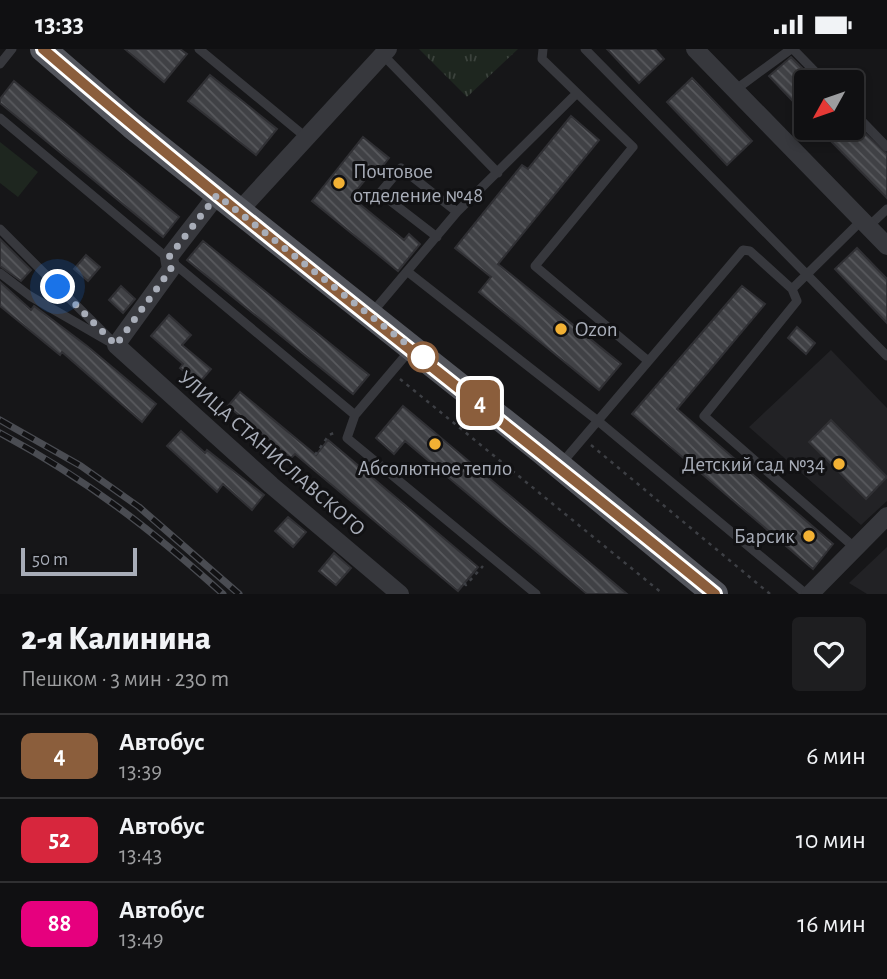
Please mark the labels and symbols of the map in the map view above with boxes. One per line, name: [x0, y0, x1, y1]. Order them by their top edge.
north arrow: [794, 70, 864, 140]
place label: Почтовое отделение №48: [353, 161, 483, 206]
marker: Почтовое отделение №48: [331, 175, 347, 191]
your location: [40, 269, 75, 304]
place label: Ozon: [575, 319, 618, 340]
marker: Ozon: [553, 321, 569, 337]
unlabelled marker: [408, 342, 438, 372]
street label: УЛИЦА СТАНИСЛАВСКОГО: [174, 367, 369, 540]
line badge: 4: [457, 380, 503, 426]
marker: Абсолютное тепло: [427, 436, 443, 452]
place label: Детский сад №34: [682, 454, 825, 475]
marker: Детский сад №34: [831, 456, 847, 472]
place label: Абсолютное тепло: [358, 458, 512, 479]
place label: Барсик: [734, 526, 795, 547]
marker: Барсик: [801, 528, 817, 544]
scale bar: [21, 545, 136, 577]

